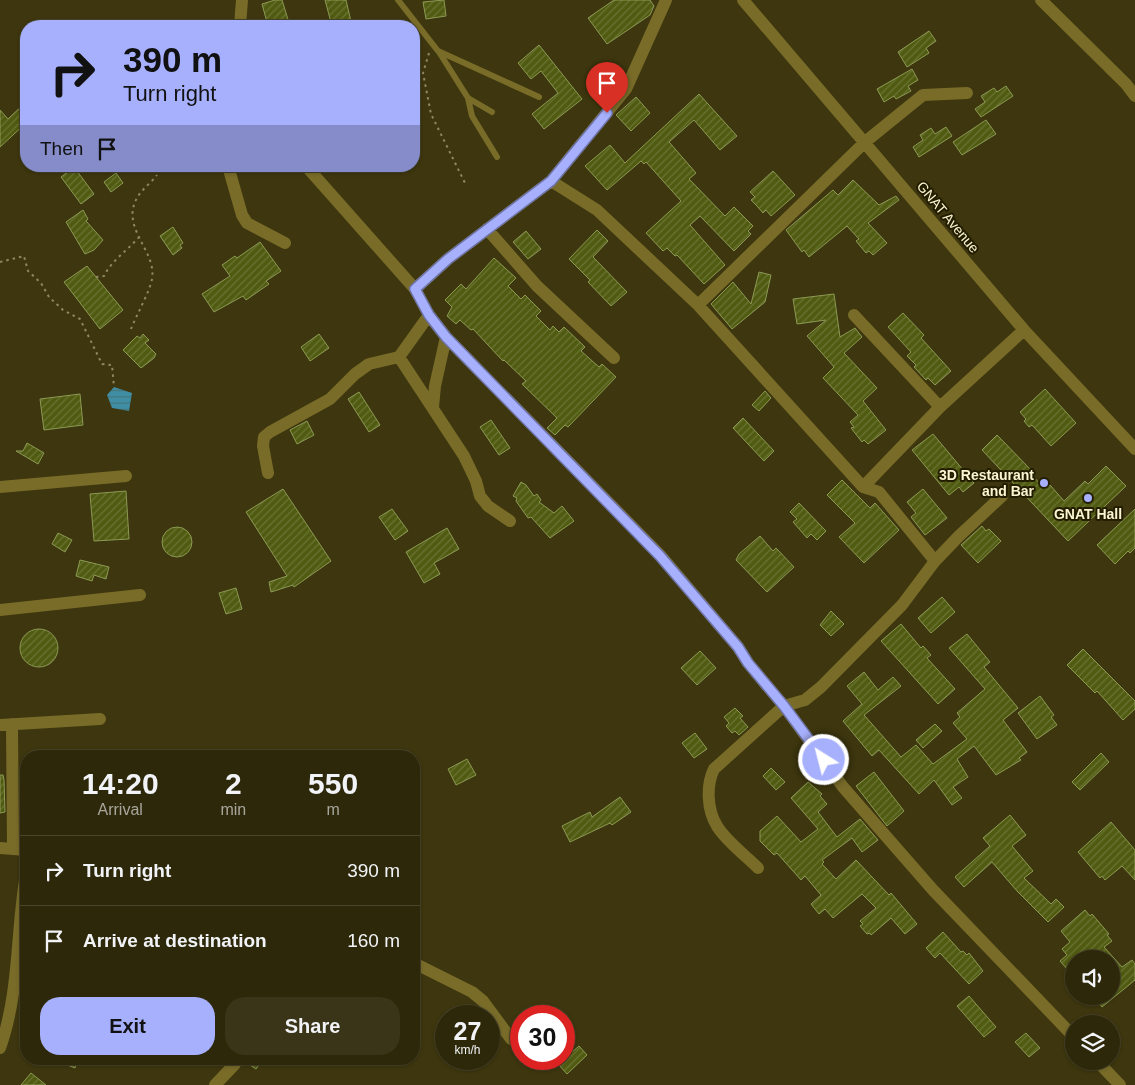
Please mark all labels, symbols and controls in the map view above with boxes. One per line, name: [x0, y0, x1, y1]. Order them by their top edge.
icon: right: [40, 40, 105, 105]
text: 390 m: [123, 40, 222, 79]
pin: [586, 62, 628, 113]
icon: arrive: [593, 69, 621, 97]
text: Turn right: [123, 81, 216, 106]
icon: arrive: [93, 135, 121, 163]
text: Then: [40, 138, 83, 159]
street label: GNAT Avenue: [914, 178, 983, 256]
place label: 3D Restaurant and Bar: [939, 467, 1035, 499]
marker: 3D Restaurant and Bar: [1038, 477, 1050, 489]
marker: GNAT Hall: [1082, 492, 1094, 504]
place label: GNAT Hall: [1054, 506, 1122, 522]
position arrow: [797, 733, 849, 785]
text: 14:20: [82, 767, 159, 800]
text: 2: [225, 767, 242, 800]
text: 550: [308, 767, 358, 800]
text: Arrival: [98, 801, 143, 818]
text: min: [220, 801, 246, 818]
text: m: [326, 801, 340, 818]
icon: right: [40, 857, 68, 885]
text: Turn right: [83, 860, 171, 881]
text: 390 m: [347, 860, 400, 881]
icon: arrive: [40, 927, 68, 955]
text: Arrive at destination: [83, 930, 267, 951]
text: 160 m: [347, 930, 400, 951]
map controls: [1065, 950, 1120, 1070]
button: sound: [1065, 950, 1120, 1005]
button: Exit: [40, 997, 215, 1055]
button: Share: [225, 997, 400, 1055]
speed limit sign: 30: [510, 1005, 575, 1070]
button: layers: [1065, 1015, 1120, 1070]
text: 27: [454, 1017, 481, 1045]
text: km/h: [454, 1043, 481, 1057]

